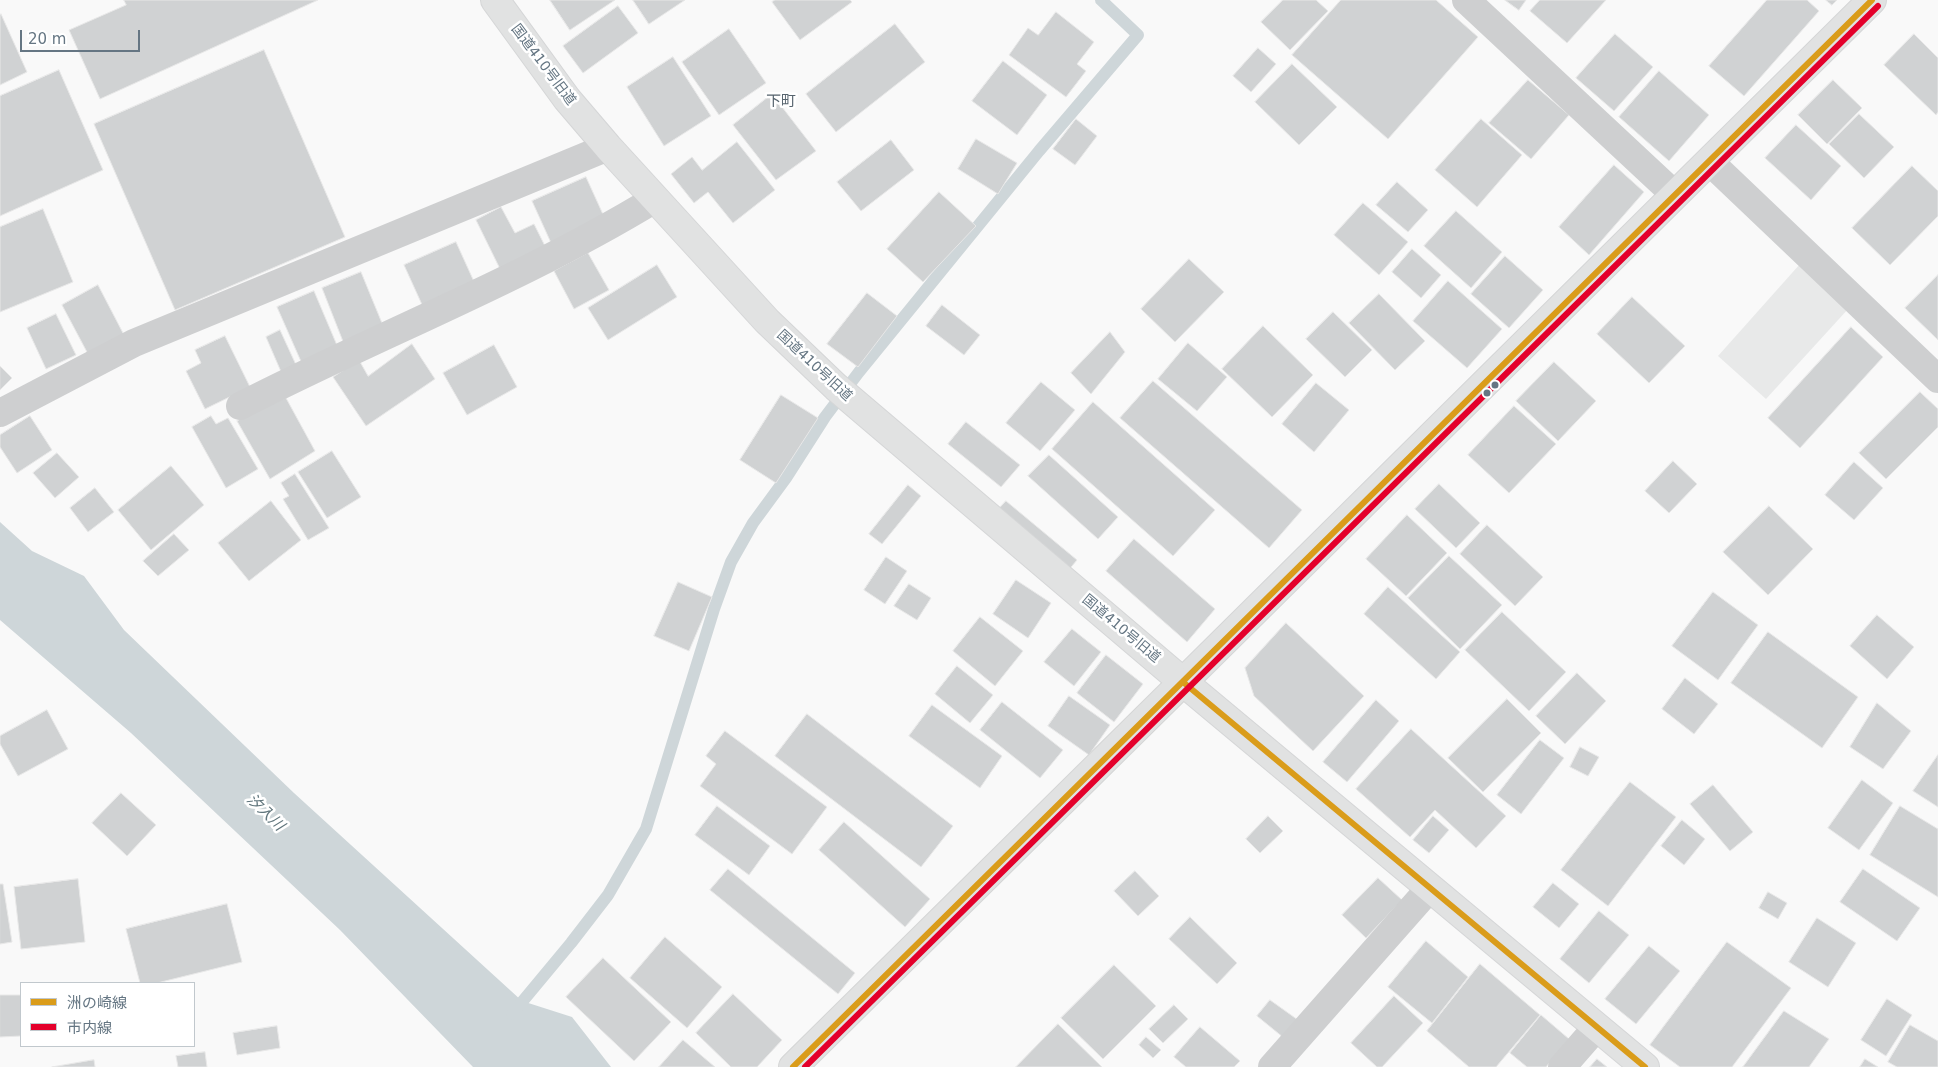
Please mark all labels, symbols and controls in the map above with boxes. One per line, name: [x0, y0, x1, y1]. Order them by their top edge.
scale bar: [22, 20, 142, 52]
street label: 国道410号旧道: [507, 21, 579, 109]
text: 20 m: [28, 30, 66, 48]
district label: 下町: [766, 93, 796, 111]
street label: 国道410号旧道: [773, 327, 855, 405]
unlabelled marker: [1490, 380, 1500, 390]
unlabelled marker: [1482, 388, 1492, 398]
street label: 国道410号旧道: [1079, 591, 1163, 667]
water label: 汐入川: [243, 791, 287, 835]
legend: [20, 982, 195, 1047]
text: 洲の崎線: [67, 994, 127, 1012]
text: 市内線: [67, 1019, 112, 1037]

